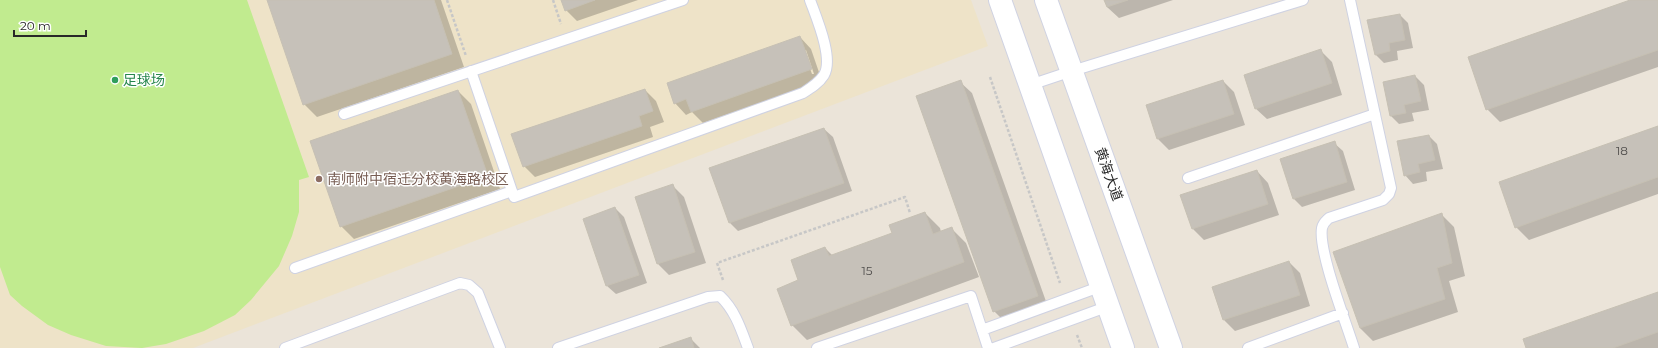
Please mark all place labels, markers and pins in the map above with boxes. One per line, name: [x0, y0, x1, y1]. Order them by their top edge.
place label: 足球场: [123, 71, 165, 89]
marker: 足球场: [110, 75, 120, 85]
place label: 南师附中宿迁分校黄海路校区: [327, 170, 509, 188]
marker: 南师附中宿迁分校黄海路校区: [314, 174, 324, 184]

